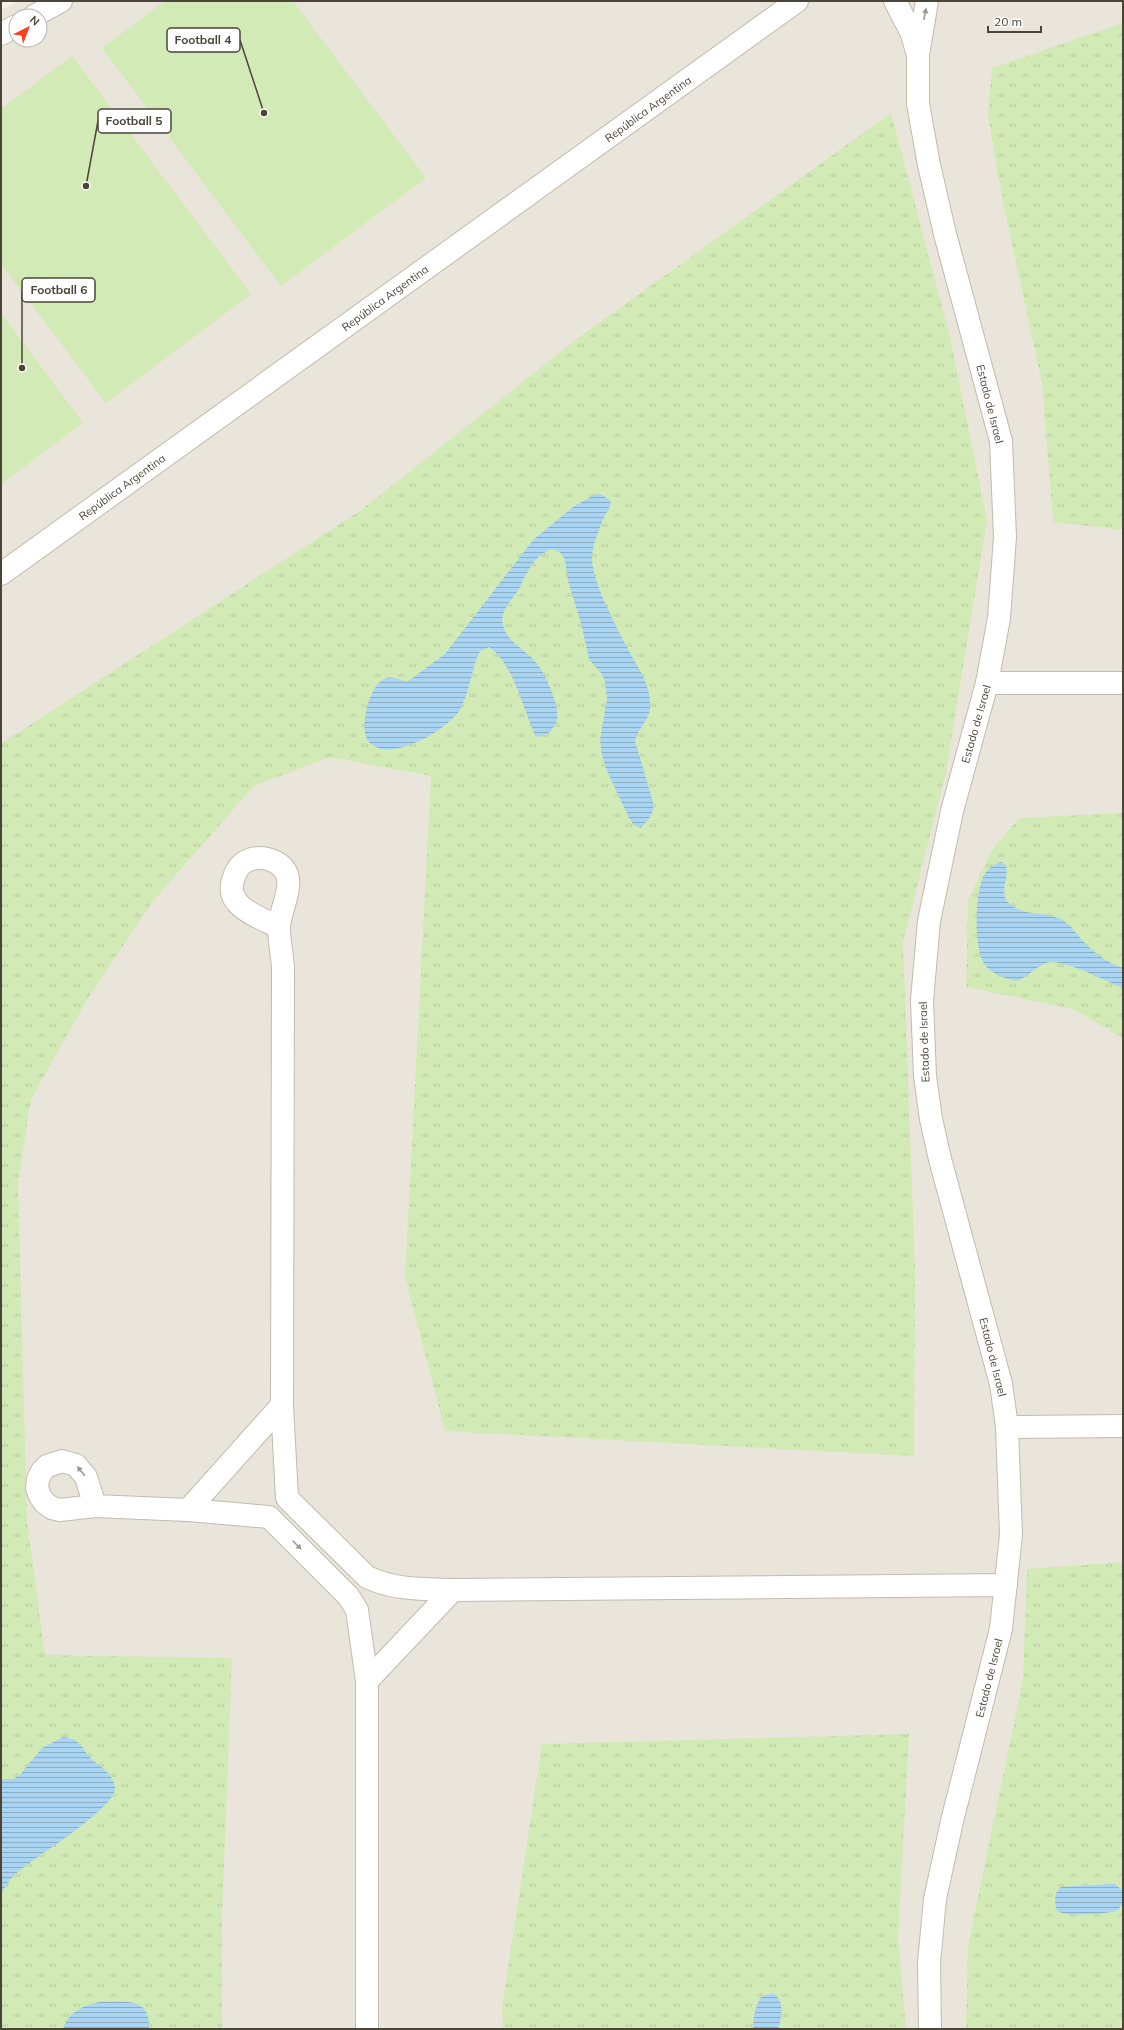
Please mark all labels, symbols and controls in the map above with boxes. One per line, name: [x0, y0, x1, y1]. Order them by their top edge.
north arrow: [8, 8, 48, 48]
one-way arrow: [922, 8, 928, 20]
scale bar: [988, 8, 1041, 34]
text: N: [27, 13, 42, 29]
text: 20 m: [994, 14, 1022, 29]
callout: Football 4: [167, 28, 240, 52]
text: Football 4: [175, 32, 231, 47]
street label: República Argentina: [602, 73, 694, 145]
callout: Football 5: [98, 109, 171, 133]
text: Football 5: [106, 113, 162, 128]
street label: República Argentina: [339, 262, 431, 334]
callout: Football 6: [22, 278, 95, 302]
text: Football 6: [31, 282, 87, 297]
street label: Estado de Israel: [973, 363, 1007, 445]
street label: República Argentina: [76, 451, 168, 523]
street label: Estado de Israel: [958, 683, 994, 765]
street label: Estado de Israel: [916, 1001, 932, 1083]
street label: Estado de Israel: [976, 1316, 1010, 1398]
one-way arrow: [76, 1465, 85, 1476]
one-way arrow: [292, 1540, 302, 1550]
street label: Estado de Israel: [972, 1637, 1006, 1719]

